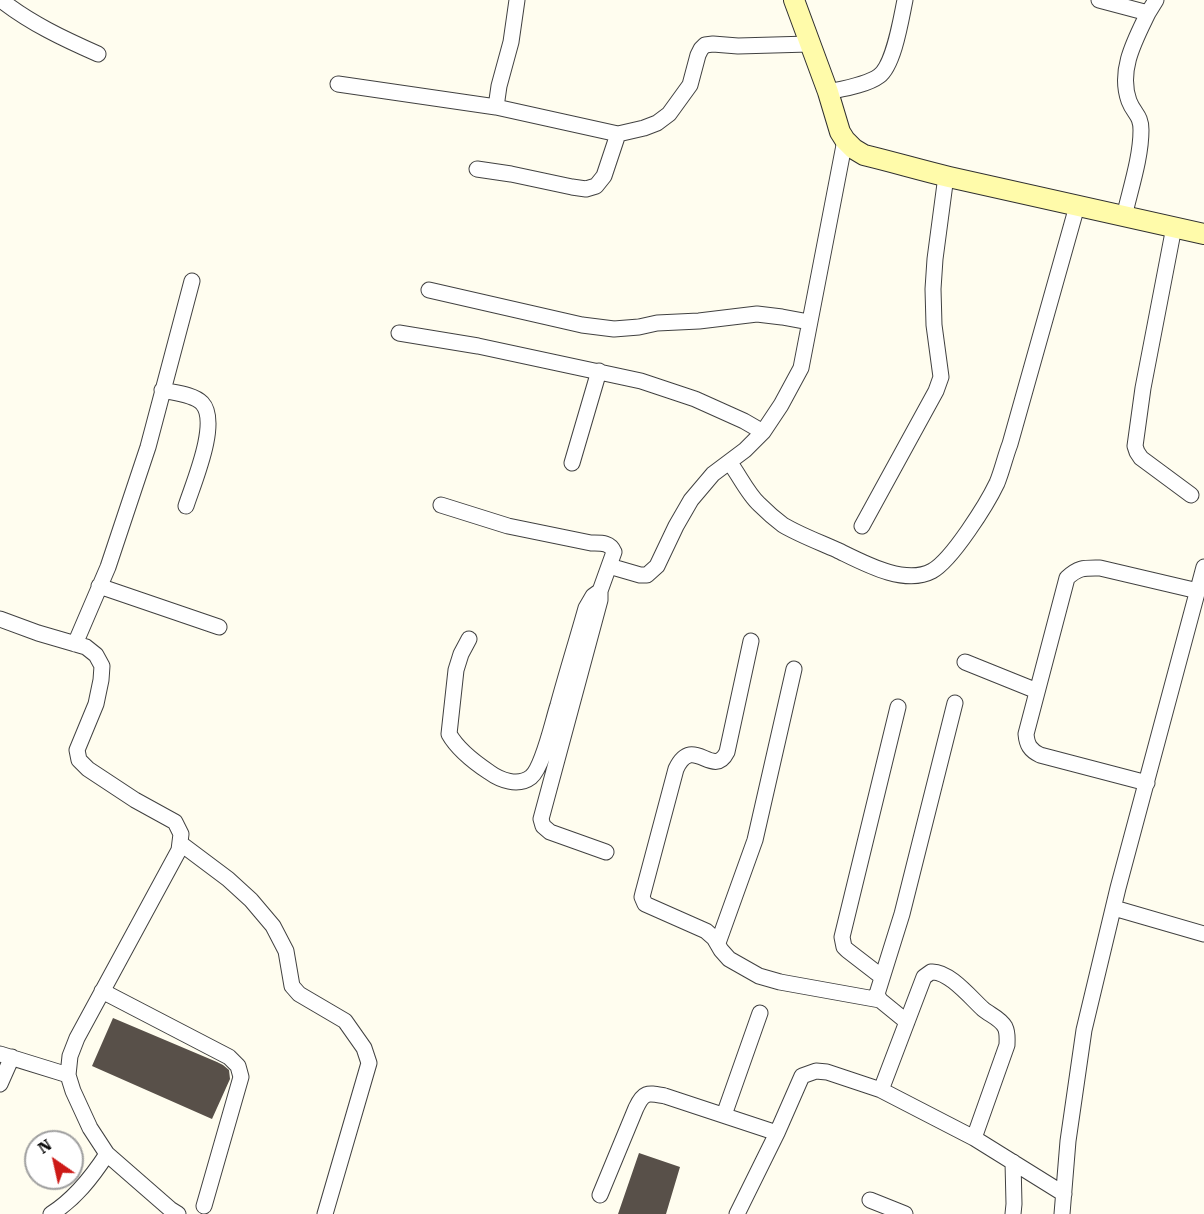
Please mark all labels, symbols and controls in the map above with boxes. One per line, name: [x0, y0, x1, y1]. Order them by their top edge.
north arrow: [24, 1130, 84, 1190]
text: N: [34, 1135, 55, 1158]

